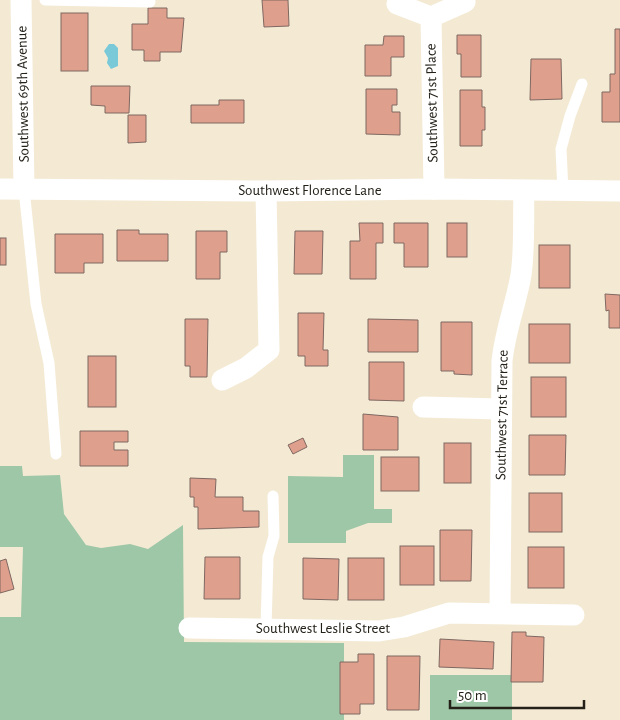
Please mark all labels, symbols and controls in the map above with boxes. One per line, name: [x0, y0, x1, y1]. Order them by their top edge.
street label: Southwest 69th Avenue: [14, 25, 32, 162]
street label: Southwest 71st Place: [423, 43, 441, 163]
street label: Southwest Florence Lane: [238, 183, 382, 198]
street label: Southwest 71st Terrace: [493, 350, 511, 480]
street label: Southwest Leslie Street: [256, 621, 390, 636]
scale bar: [450, 678, 584, 710]
text: 50 m: [458, 688, 487, 703]

